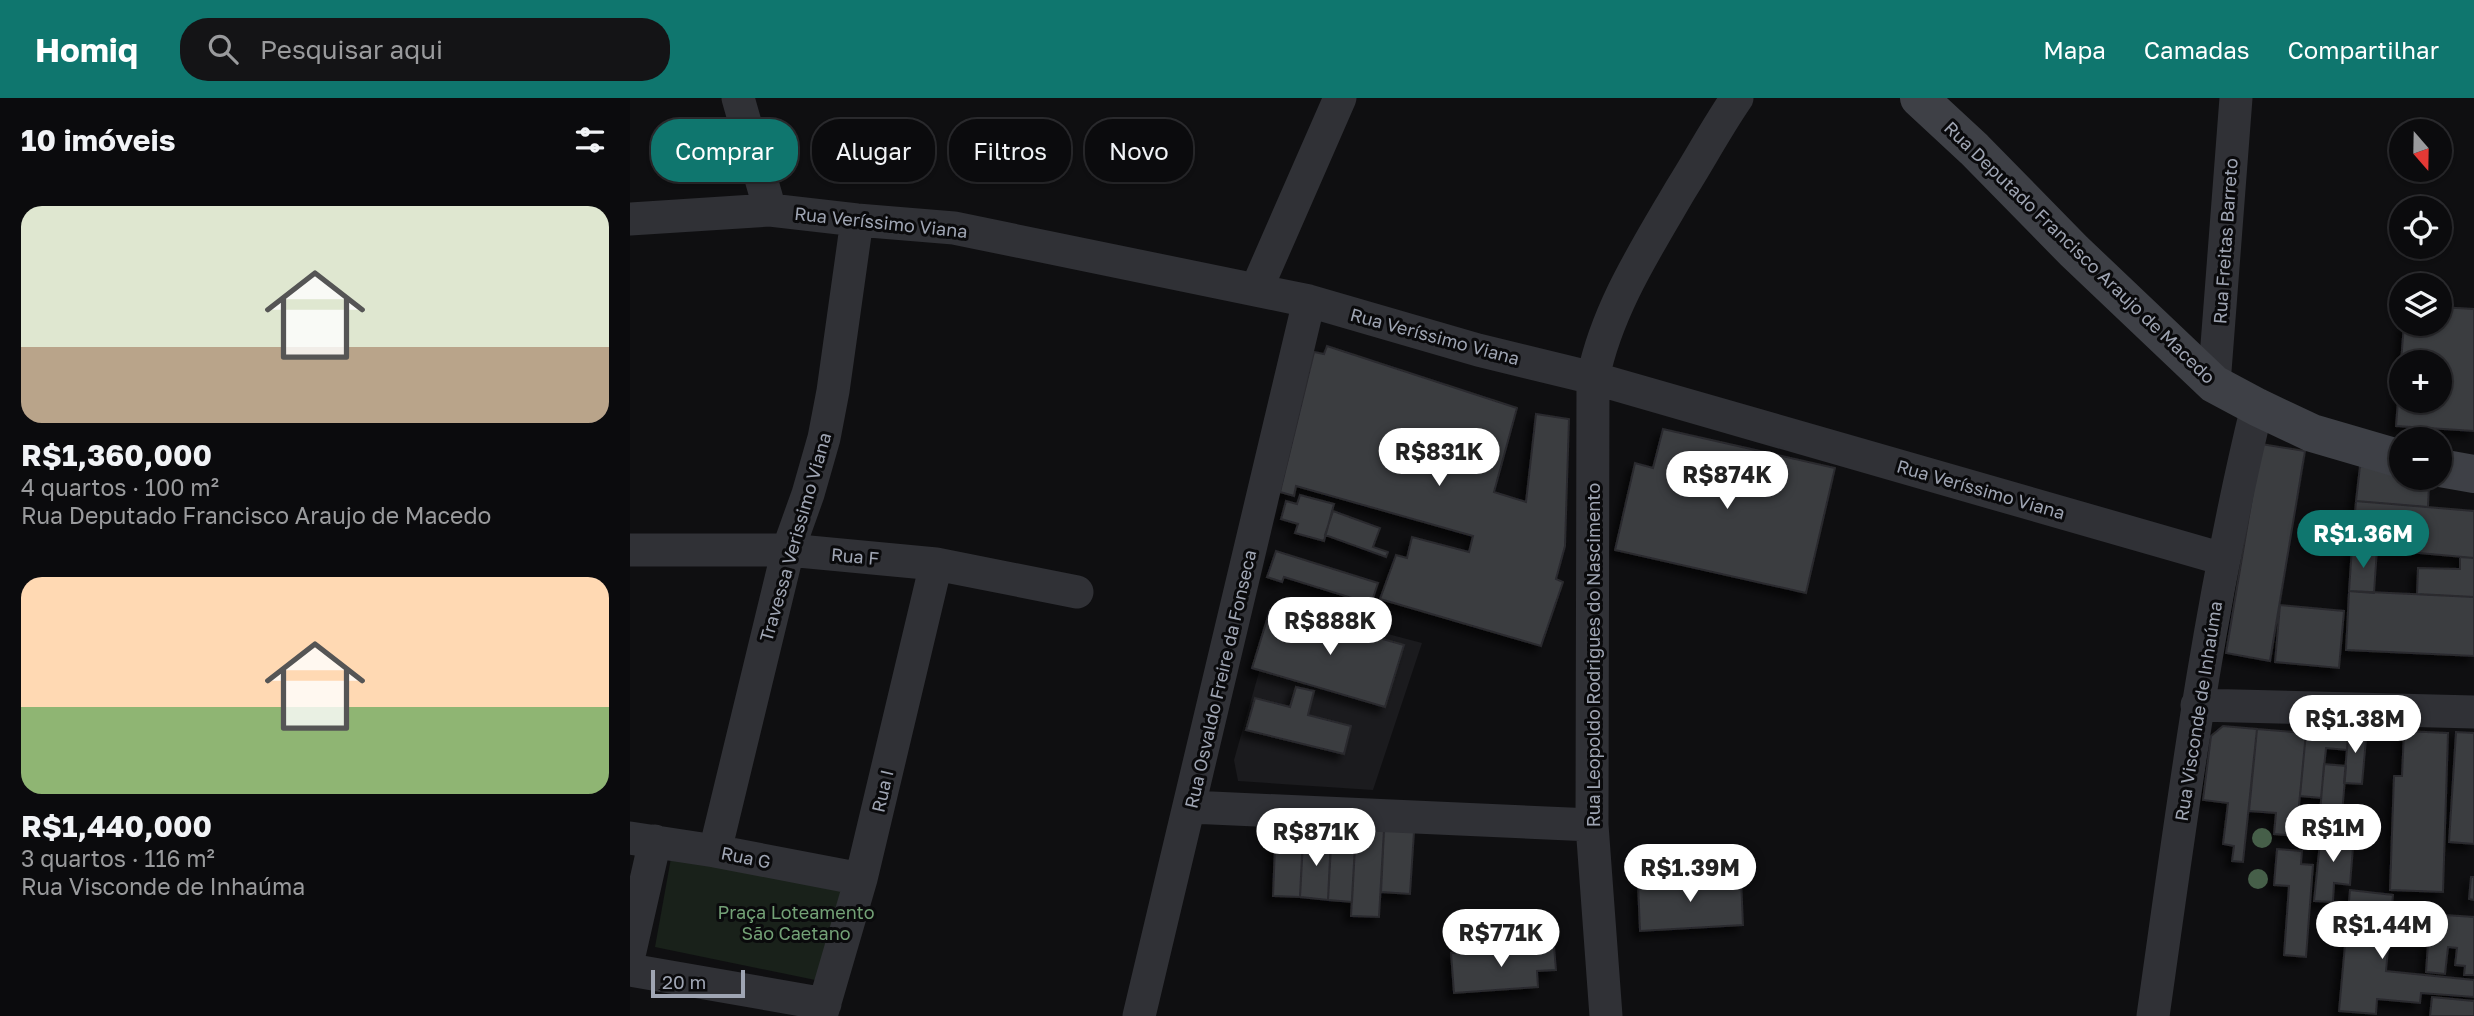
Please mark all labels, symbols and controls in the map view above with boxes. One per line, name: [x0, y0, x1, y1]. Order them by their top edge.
search box: [180, 18, 670, 81]
text: Homiq: [35, 30, 138, 69]
icon: search: [204, 30, 242, 68]
text: Pesquisar aqui: [260, 34, 443, 65]
text: Mapa: [2043, 35, 2106, 64]
text: Camadas: [2144, 35, 2249, 64]
text: Compartilhar: [2287, 35, 2439, 64]
street label: Rua Deputado Francisco Araujo de Macedo: [1940, 116, 2220, 388]
chip: Comprar: [651, 119, 798, 182]
chip: Alugar: [812, 119, 935, 182]
chip: Filtros: [949, 119, 1071, 182]
chip: Novo: [1085, 119, 1193, 182]
north arrow: [2389, 119, 2452, 182]
map controls: [2389, 119, 2452, 490]
icon: filters: [571, 121, 609, 159]
text: 10 imóveis: [21, 122, 175, 158]
street label: Rua Freitas Barreto: [2208, 157, 2242, 325]
button: locate: [2389, 196, 2452, 259]
street label: Rua Veríssimo Viana: [793, 202, 969, 242]
icon: home: [252, 252, 378, 378]
button: layers: [2389, 273, 2452, 336]
street label: Rua Veríssimo Viana: [1348, 303, 1522, 369]
button: +: [2389, 350, 2452, 413]
button: −: [2389, 427, 2452, 490]
pin: R$831K: [1382, 428, 1496, 488]
street label: Travessa Verissimo Viana: [755, 430, 835, 644]
text: R$1,360,000: [21, 437, 212, 473]
text: R$831K: [1395, 437, 1483, 465]
pin: R$874K: [1670, 452, 1784, 511]
street label: Rua Veríssimo Viana: [1894, 454, 2068, 524]
text: R$874K: [1682, 460, 1772, 488]
text: 4 quartos · 100 m²: [21, 473, 219, 501]
street label: Rua Leopoldo Rodrigues do Nascimento: [1582, 483, 1604, 827]
text: Rua Deputado Francisco Araujo de Macedo: [21, 501, 491, 529]
pin: R$1.36M: [2298, 510, 2428, 570]
text: R$1.36M: [2313, 519, 2413, 547]
street label: Rua F: [830, 543, 880, 569]
street label: Rua Osvaldo Freire da Fonseca: [1180, 548, 1260, 810]
pin: R$888K: [1273, 598, 1387, 657]
street label: Rua Visconde de Inhaúma: [2170, 599, 2226, 823]
text: R$888K: [1284, 606, 1376, 634]
icon: home: [252, 623, 378, 749]
pin: R$1.38M: [2290, 696, 2420, 755]
text: R$1.38M: [2305, 704, 2405, 732]
street label: Rua I: [866, 768, 898, 814]
pin: R$1M: [2292, 804, 2374, 864]
text: R$1,440,000: [21, 808, 212, 844]
pin: R$871K: [1259, 808, 1373, 868]
text: R$1M: [2301, 813, 2365, 841]
text: R$871K: [1272, 817, 1360, 845]
street label: Rua G: [719, 841, 773, 873]
text: 3 quartos · 116 m²: [21, 844, 215, 872]
pin: R$1.39M: [1625, 844, 1755, 904]
text: R$1.39M: [1640, 853, 1740, 881]
text: Rua Visconde de Inhaúma: [21, 872, 305, 900]
park label: Praça Loteamento São Caetano: [717, 901, 875, 944]
pin: R$1.44M: [2317, 902, 2447, 961]
pin: R$771K: [1444, 910, 1558, 969]
text: R$1.44M: [2332, 910, 2432, 938]
text: R$771K: [1459, 918, 1544, 946]
scale bar: [651, 967, 746, 999]
text: 20 m: [662, 970, 706, 993]

